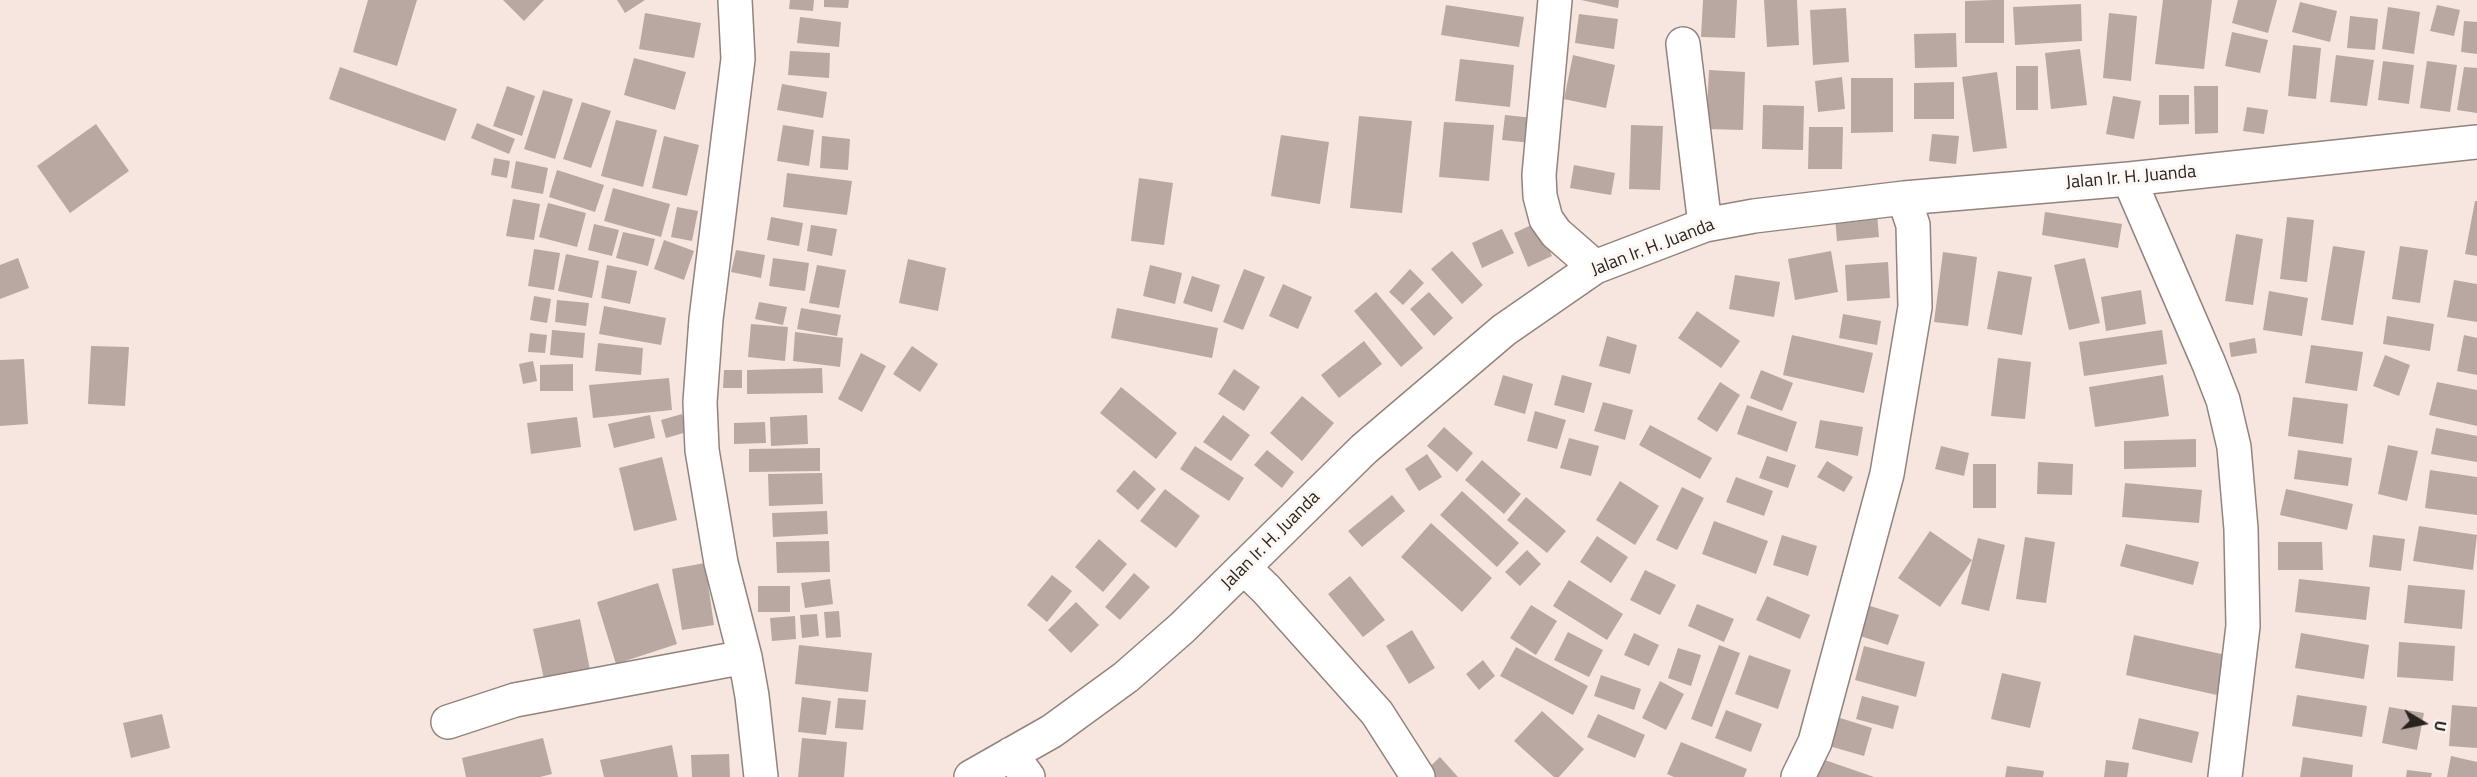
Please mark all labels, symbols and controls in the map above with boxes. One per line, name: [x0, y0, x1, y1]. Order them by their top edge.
street label: Jalan Ir. H. Juanda: [2065, 162, 2197, 194]
street label: Jalan Ir. H. Juanda: [1588, 215, 1718, 281]
street label: Jalan Ir. H. Juanda: [1217, 487, 1325, 595]
north arrow: [2393, 693, 2453, 753]
text: U: [2428, 719, 2453, 733]

